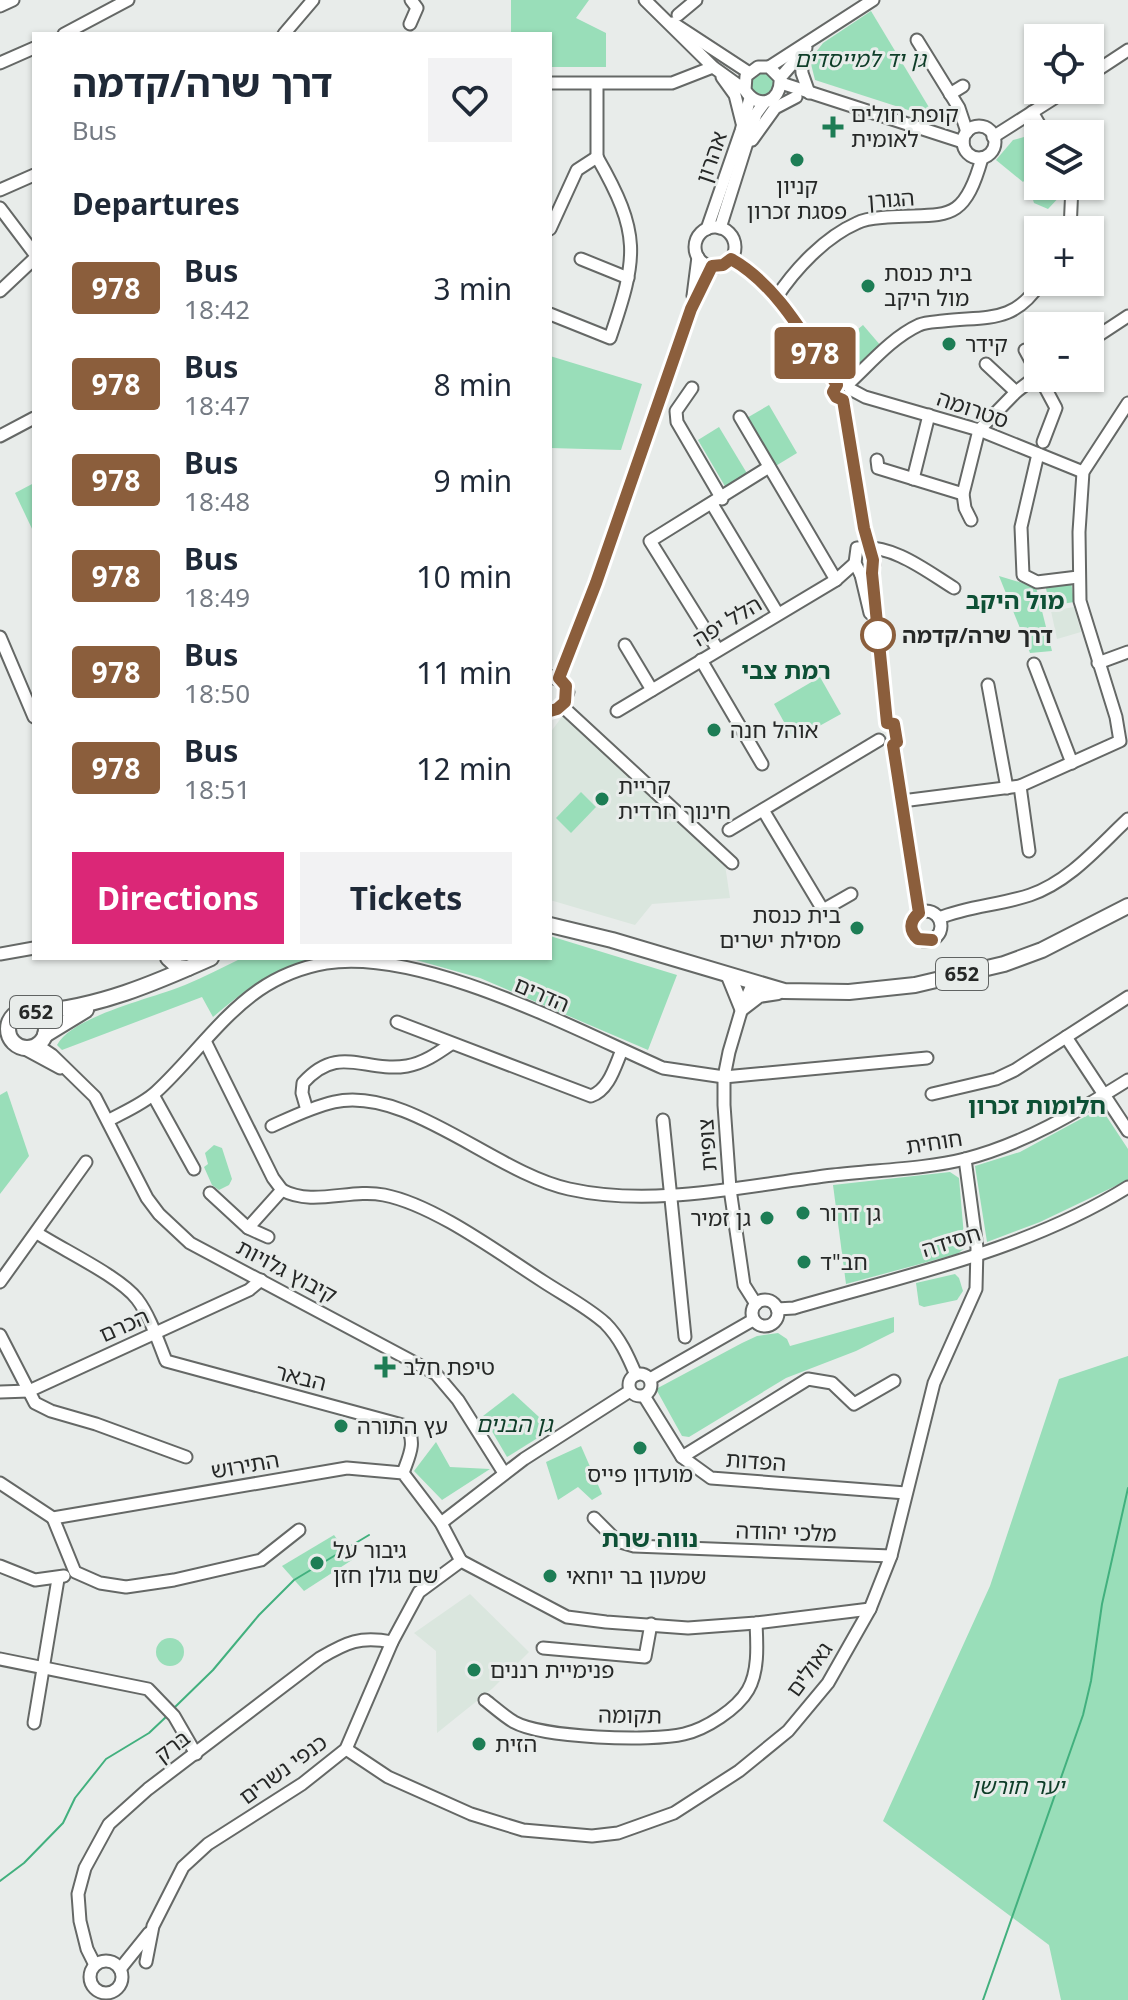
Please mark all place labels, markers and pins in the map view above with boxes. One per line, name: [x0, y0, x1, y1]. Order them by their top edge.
place label: קופת חולים לאומית: [851, 99, 959, 153]
marker: קופת חולים לאומית: [822, 116, 844, 138]
marker: קניון פסגת זכרון: [788, 151, 806, 169]
place label: קניון פסגת זכרון: [747, 171, 847, 225]
place label: בית כנסת מול היקב: [884, 258, 973, 312]
marker: בית כנסת מול היקב: [859, 277, 877, 295]
place label: קידר: [965, 329, 1008, 358]
marker: קידר: [940, 335, 958, 353]
marker: דרך שרה/קדמה: [861, 618, 895, 652]
place label: דרך שרה/קדמה: [902, 620, 1053, 649]
place label: אוהל חנה: [730, 715, 819, 744]
marker: אוהל חנה: [705, 721, 723, 739]
place label: קריית חינוך חרדית: [618, 771, 731, 825]
marker: קריית חינוך חרדית: [593, 790, 611, 808]
place label: בית כנסת מסילת ישרים: [719, 900, 841, 954]
marker: בית כנסת מסילת ישרים: [848, 919, 866, 937]
place label: גן דרור: [819, 1198, 881, 1227]
place label: גן זמיר: [690, 1203, 751, 1232]
marker: גן דרור: [794, 1204, 812, 1222]
marker: גן זמיר: [758, 1209, 776, 1227]
place label: חב"ד: [820, 1247, 868, 1276]
marker: חב"ד: [795, 1253, 813, 1271]
place label: טיפת חלב: [403, 1352, 495, 1381]
marker: טיפת חלב: [374, 1356, 396, 1378]
place label: עץ התורה: [357, 1411, 448, 1440]
marker: עץ התורה: [332, 1417, 350, 1435]
marker: מועדון פייס: [631, 1439, 649, 1457]
place label: מועדון פייס: [587, 1459, 693, 1488]
place label: גיבור על שם גולן חזן: [333, 1535, 438, 1589]
marker: גיבור על שם גולן חזן: [308, 1554, 326, 1572]
place label: שמעון בר יוחאי: [566, 1561, 707, 1590]
marker: שמעון בר יוחאי: [541, 1567, 559, 1585]
place label: פנימיית רננים: [490, 1655, 614, 1684]
marker: פנימיית רננים: [465, 1661, 483, 1679]
place label: הזית: [495, 1729, 537, 1758]
marker: הזית: [470, 1735, 488, 1753]

